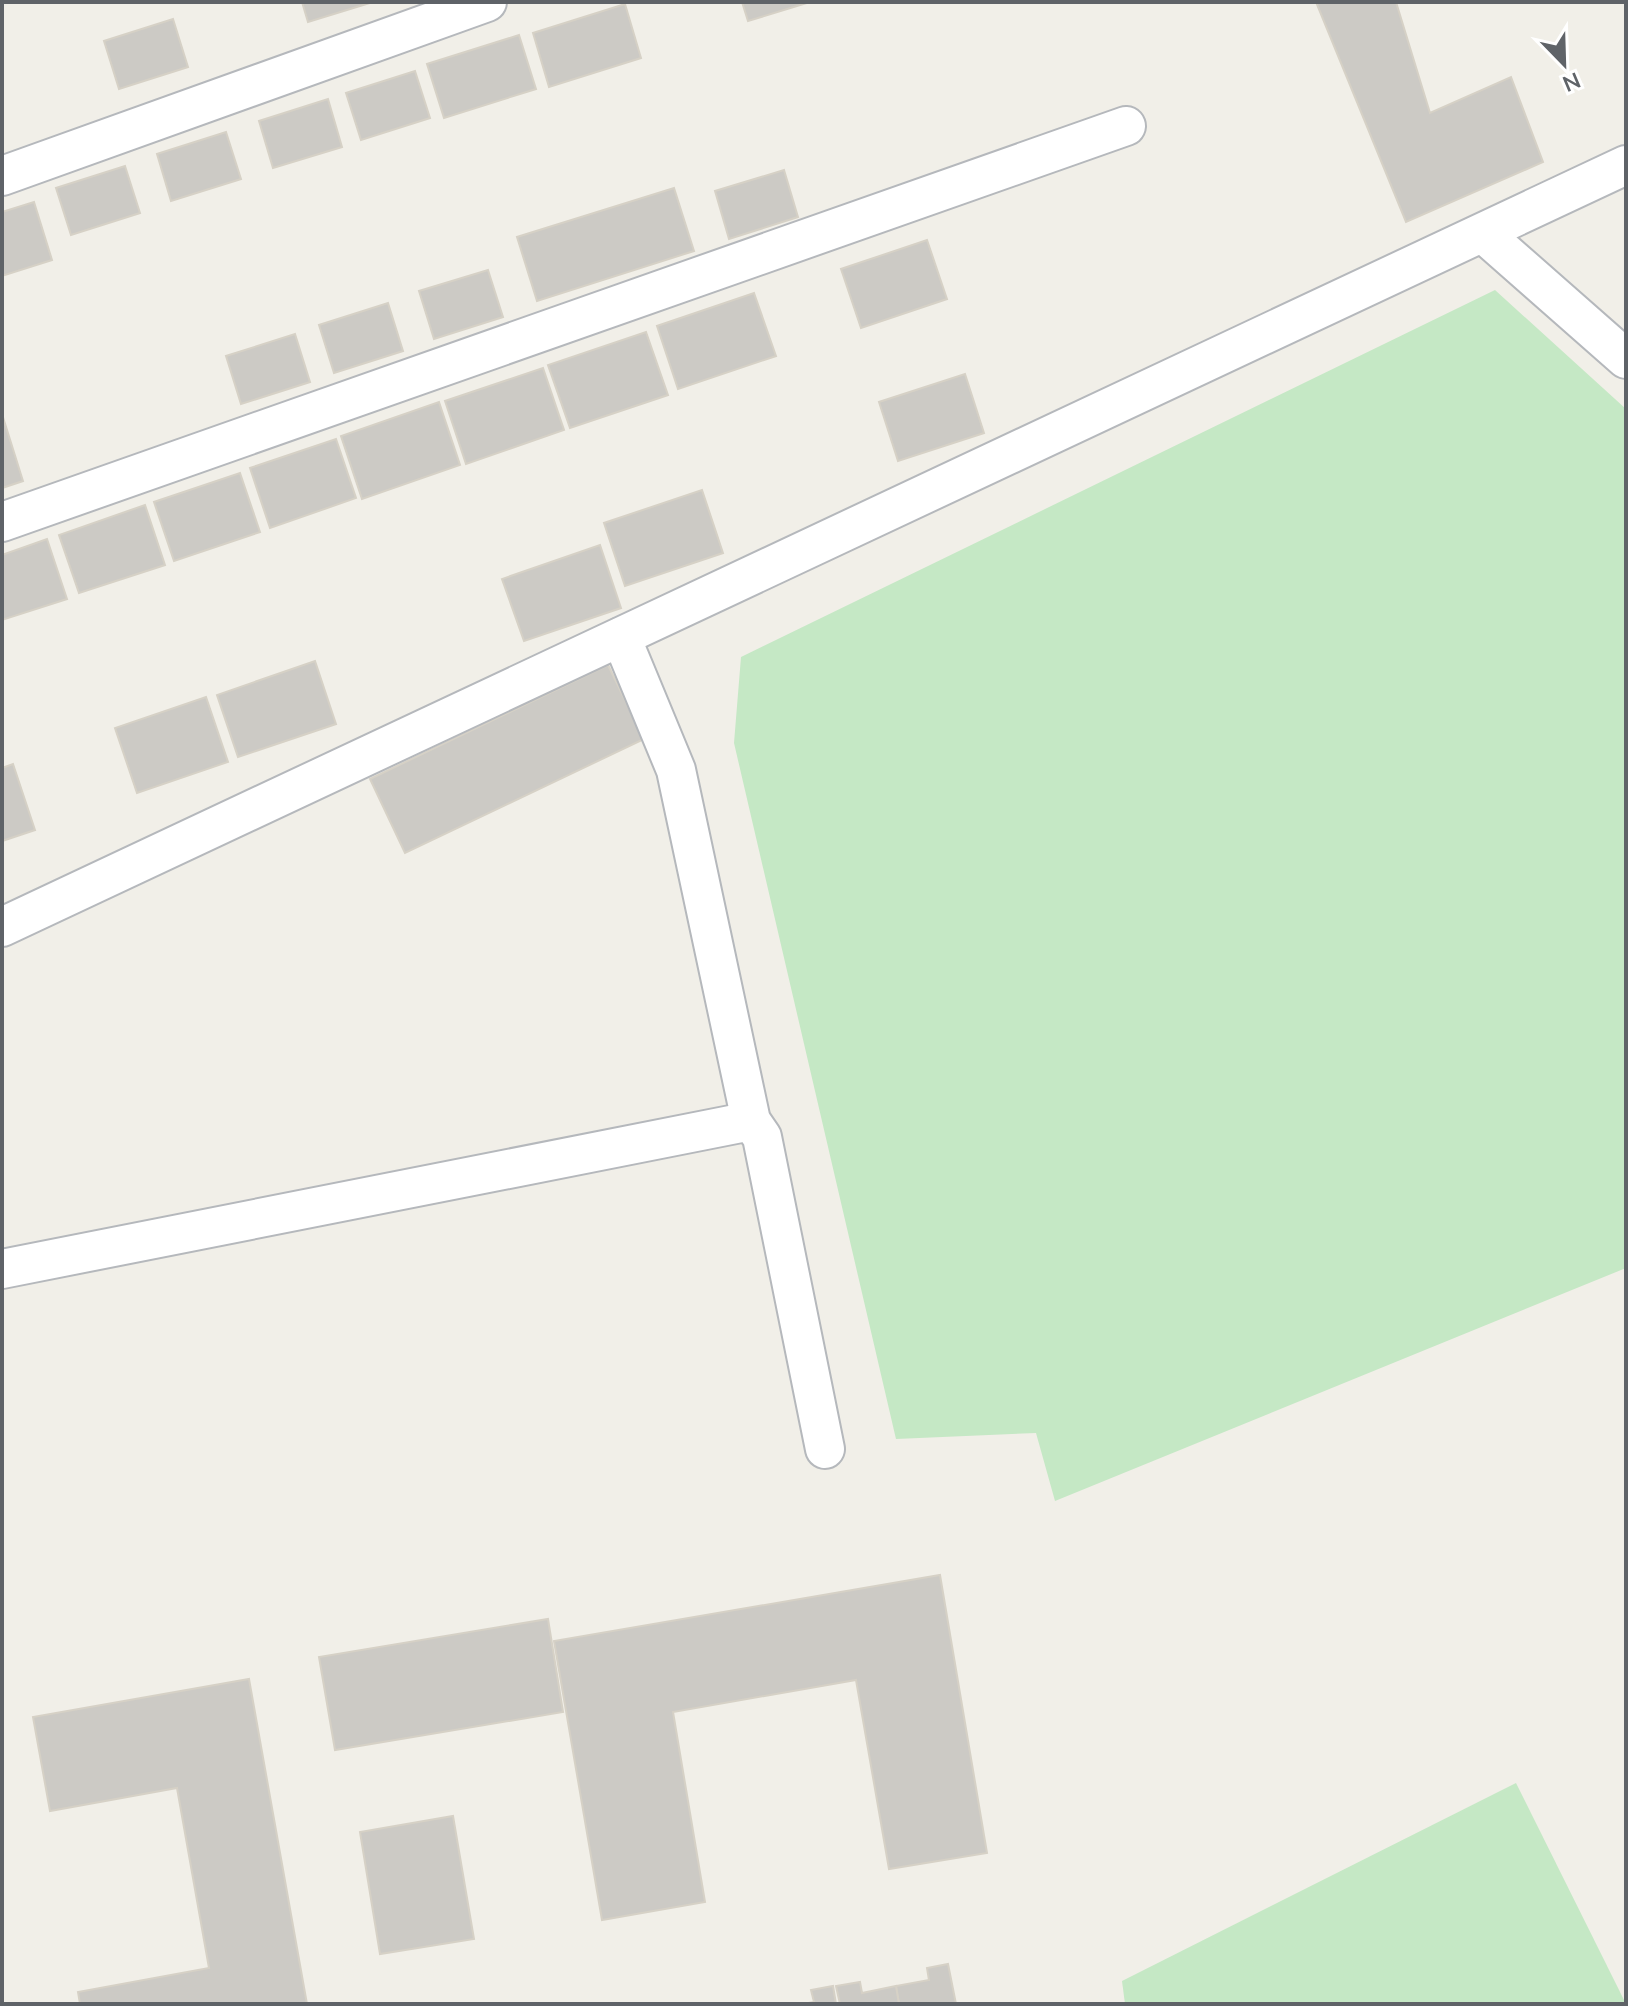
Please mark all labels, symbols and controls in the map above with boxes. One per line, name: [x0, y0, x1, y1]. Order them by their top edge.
north arrow: [1524, 24, 1604, 104]
text: N: [1559, 66, 1585, 99]

